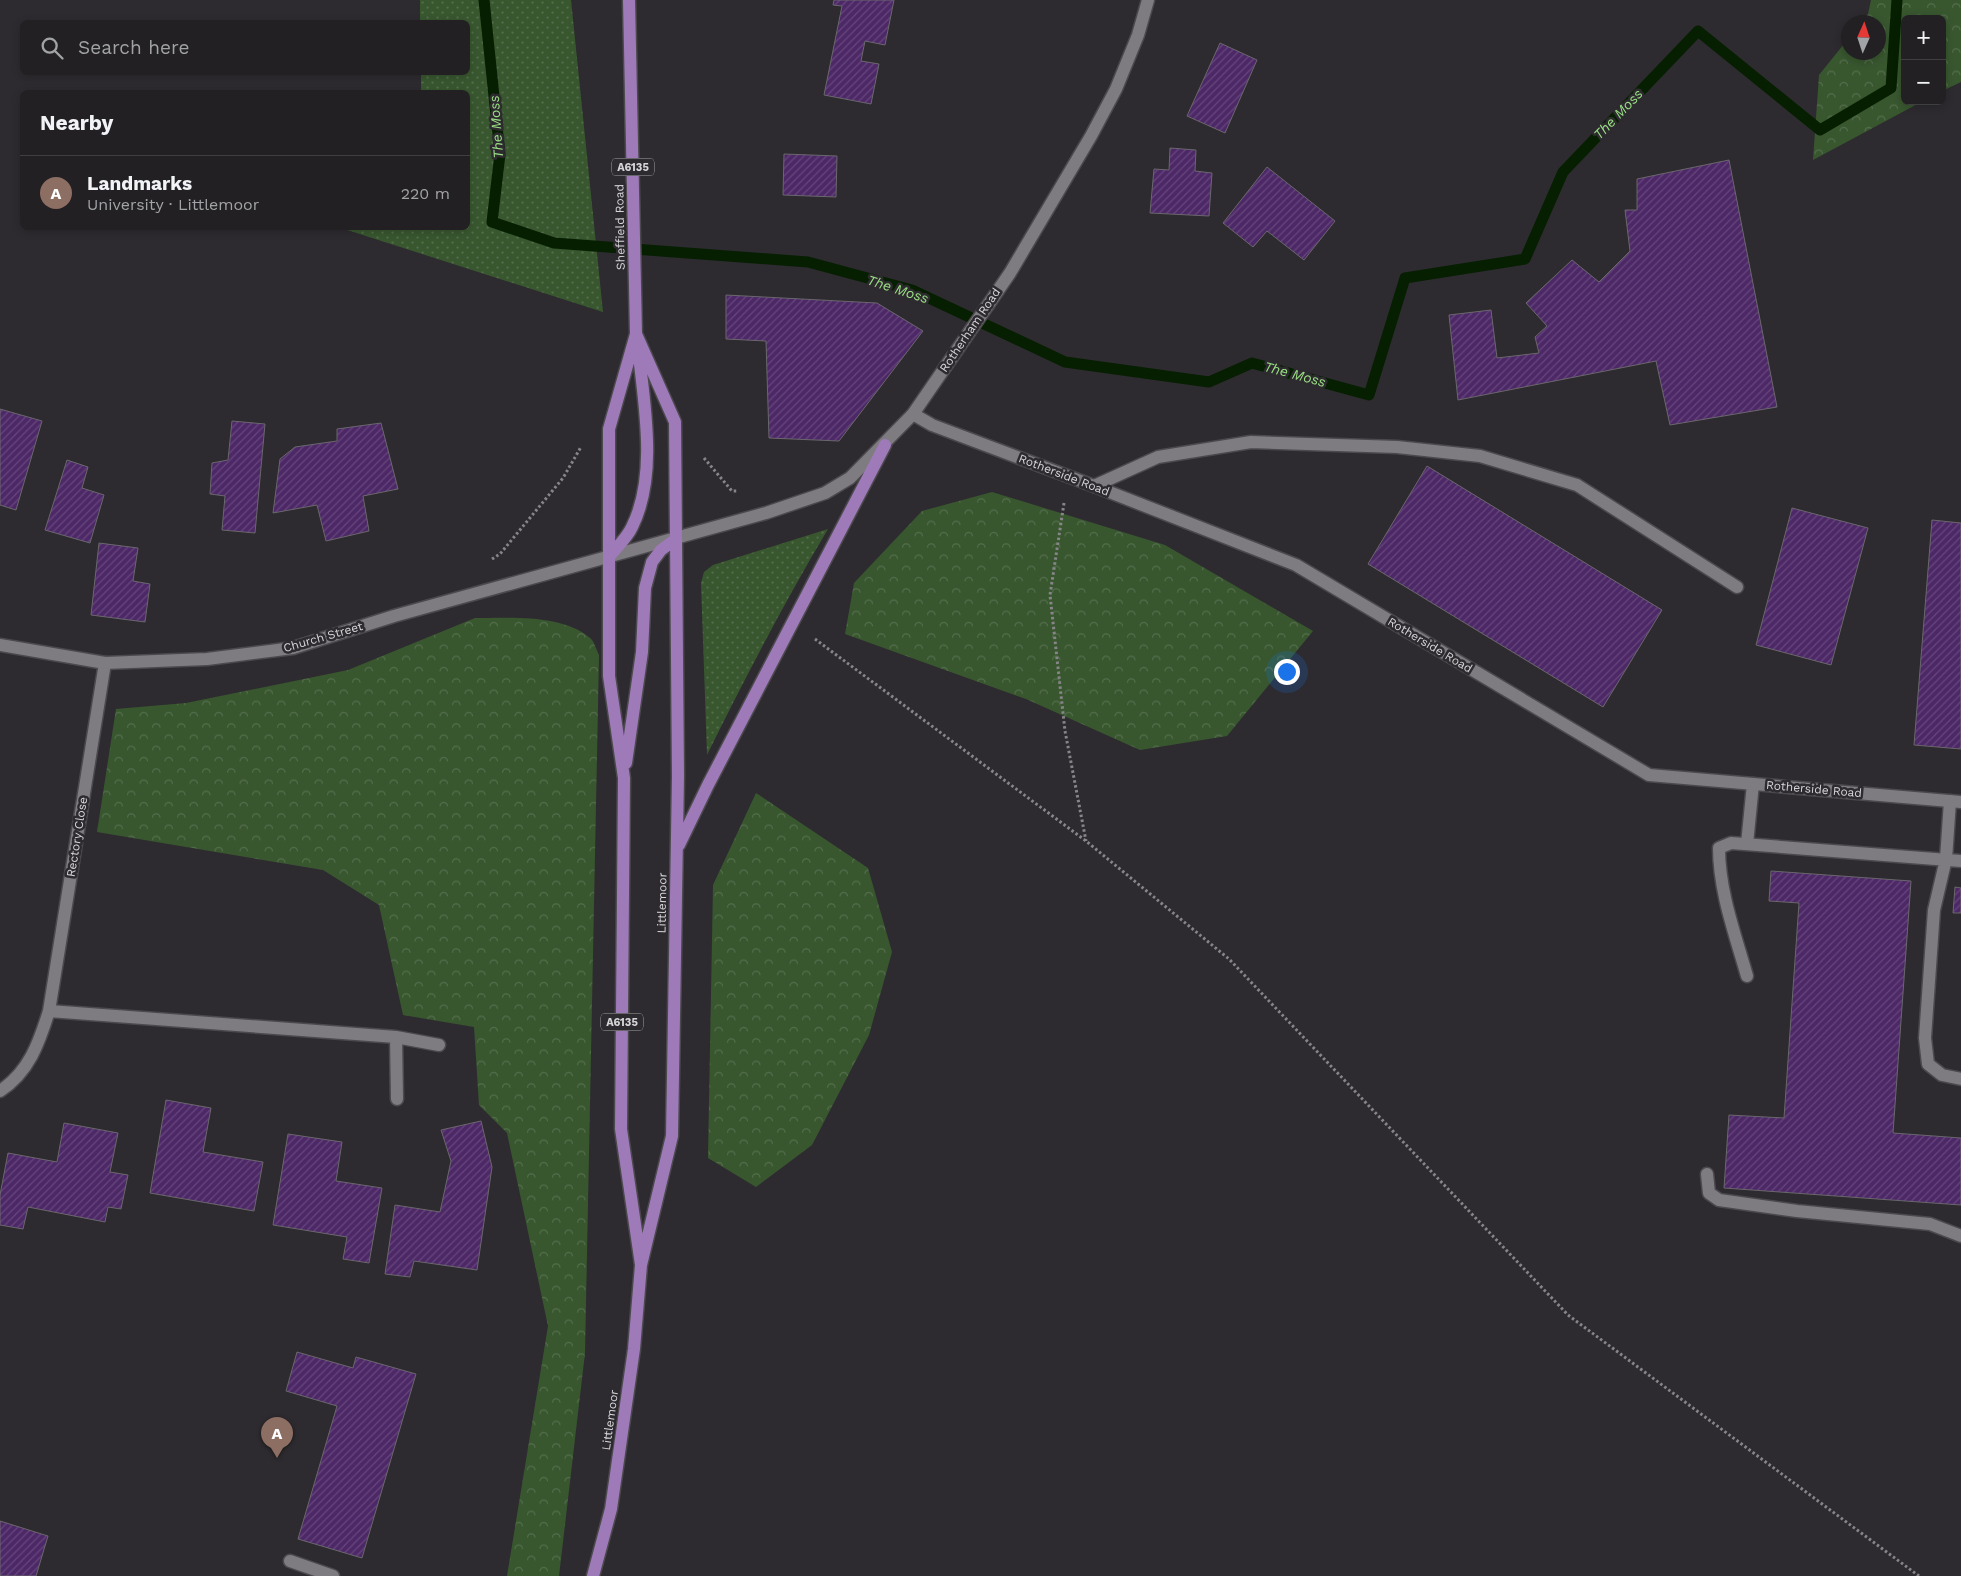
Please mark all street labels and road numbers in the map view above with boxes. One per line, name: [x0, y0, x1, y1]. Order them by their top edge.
road number: A6135: [612, 158, 654, 176]
street label: Sheffield Road: [612, 184, 628, 270]
street label: Rotherham Road: [937, 285, 1003, 375]
street label: Rotherside Road: [1017, 451, 1111, 499]
street label: Rotherside Road: [1385, 614, 1475, 676]
street label: Church Street: [282, 619, 364, 655]
street label: Rotherside Road: [1765, 778, 1863, 800]
street label: Rectory Close: [64, 796, 90, 878]
street label: Littlemoor: [654, 872, 670, 934]
road number: A6135: [601, 1014, 643, 1030]
street label: Littlemoor: [599, 1389, 621, 1451]

